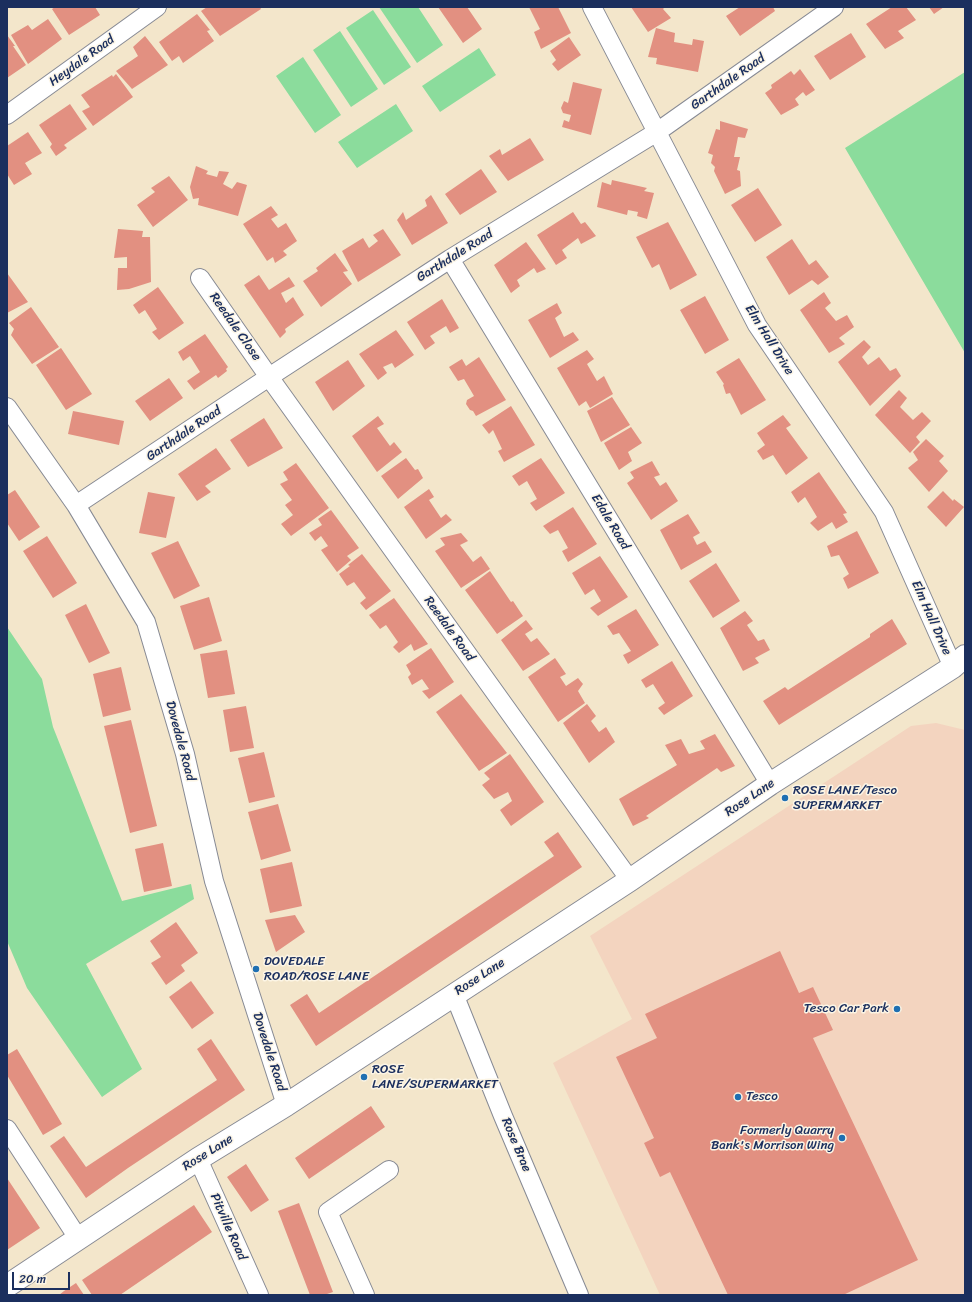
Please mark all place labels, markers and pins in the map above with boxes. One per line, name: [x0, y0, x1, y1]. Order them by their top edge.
place label: ROSE LANE/Tesco SUPERMARKET: [793, 783, 897, 814]
marker: ROSE LANE/Tesco SUPERMARKET: [780, 793, 790, 803]
place label: DOVEDALE ROAD/ROSE LANE: [264, 954, 369, 985]
marker: DOVEDALE ROAD/ROSE LANE: [251, 964, 261, 974]
place label: Tesco Car Park: [804, 1001, 889, 1017]
marker: Tesco Car Park: [892, 1004, 902, 1014]
place label: ROSE LANE/SUPERMARKET: [372, 1062, 498, 1093]
marker: ROSE LANE/SUPERMARKET: [359, 1072, 369, 1082]
place label: Tesco: [746, 1089, 778, 1105]
marker: Tesco: [733, 1092, 743, 1102]
place label: Formerly Quarry Bank's Morrison Wing: [711, 1123, 834, 1154]
marker: Formerly Quarry Bank's Morrison Wing: [837, 1133, 847, 1143]

